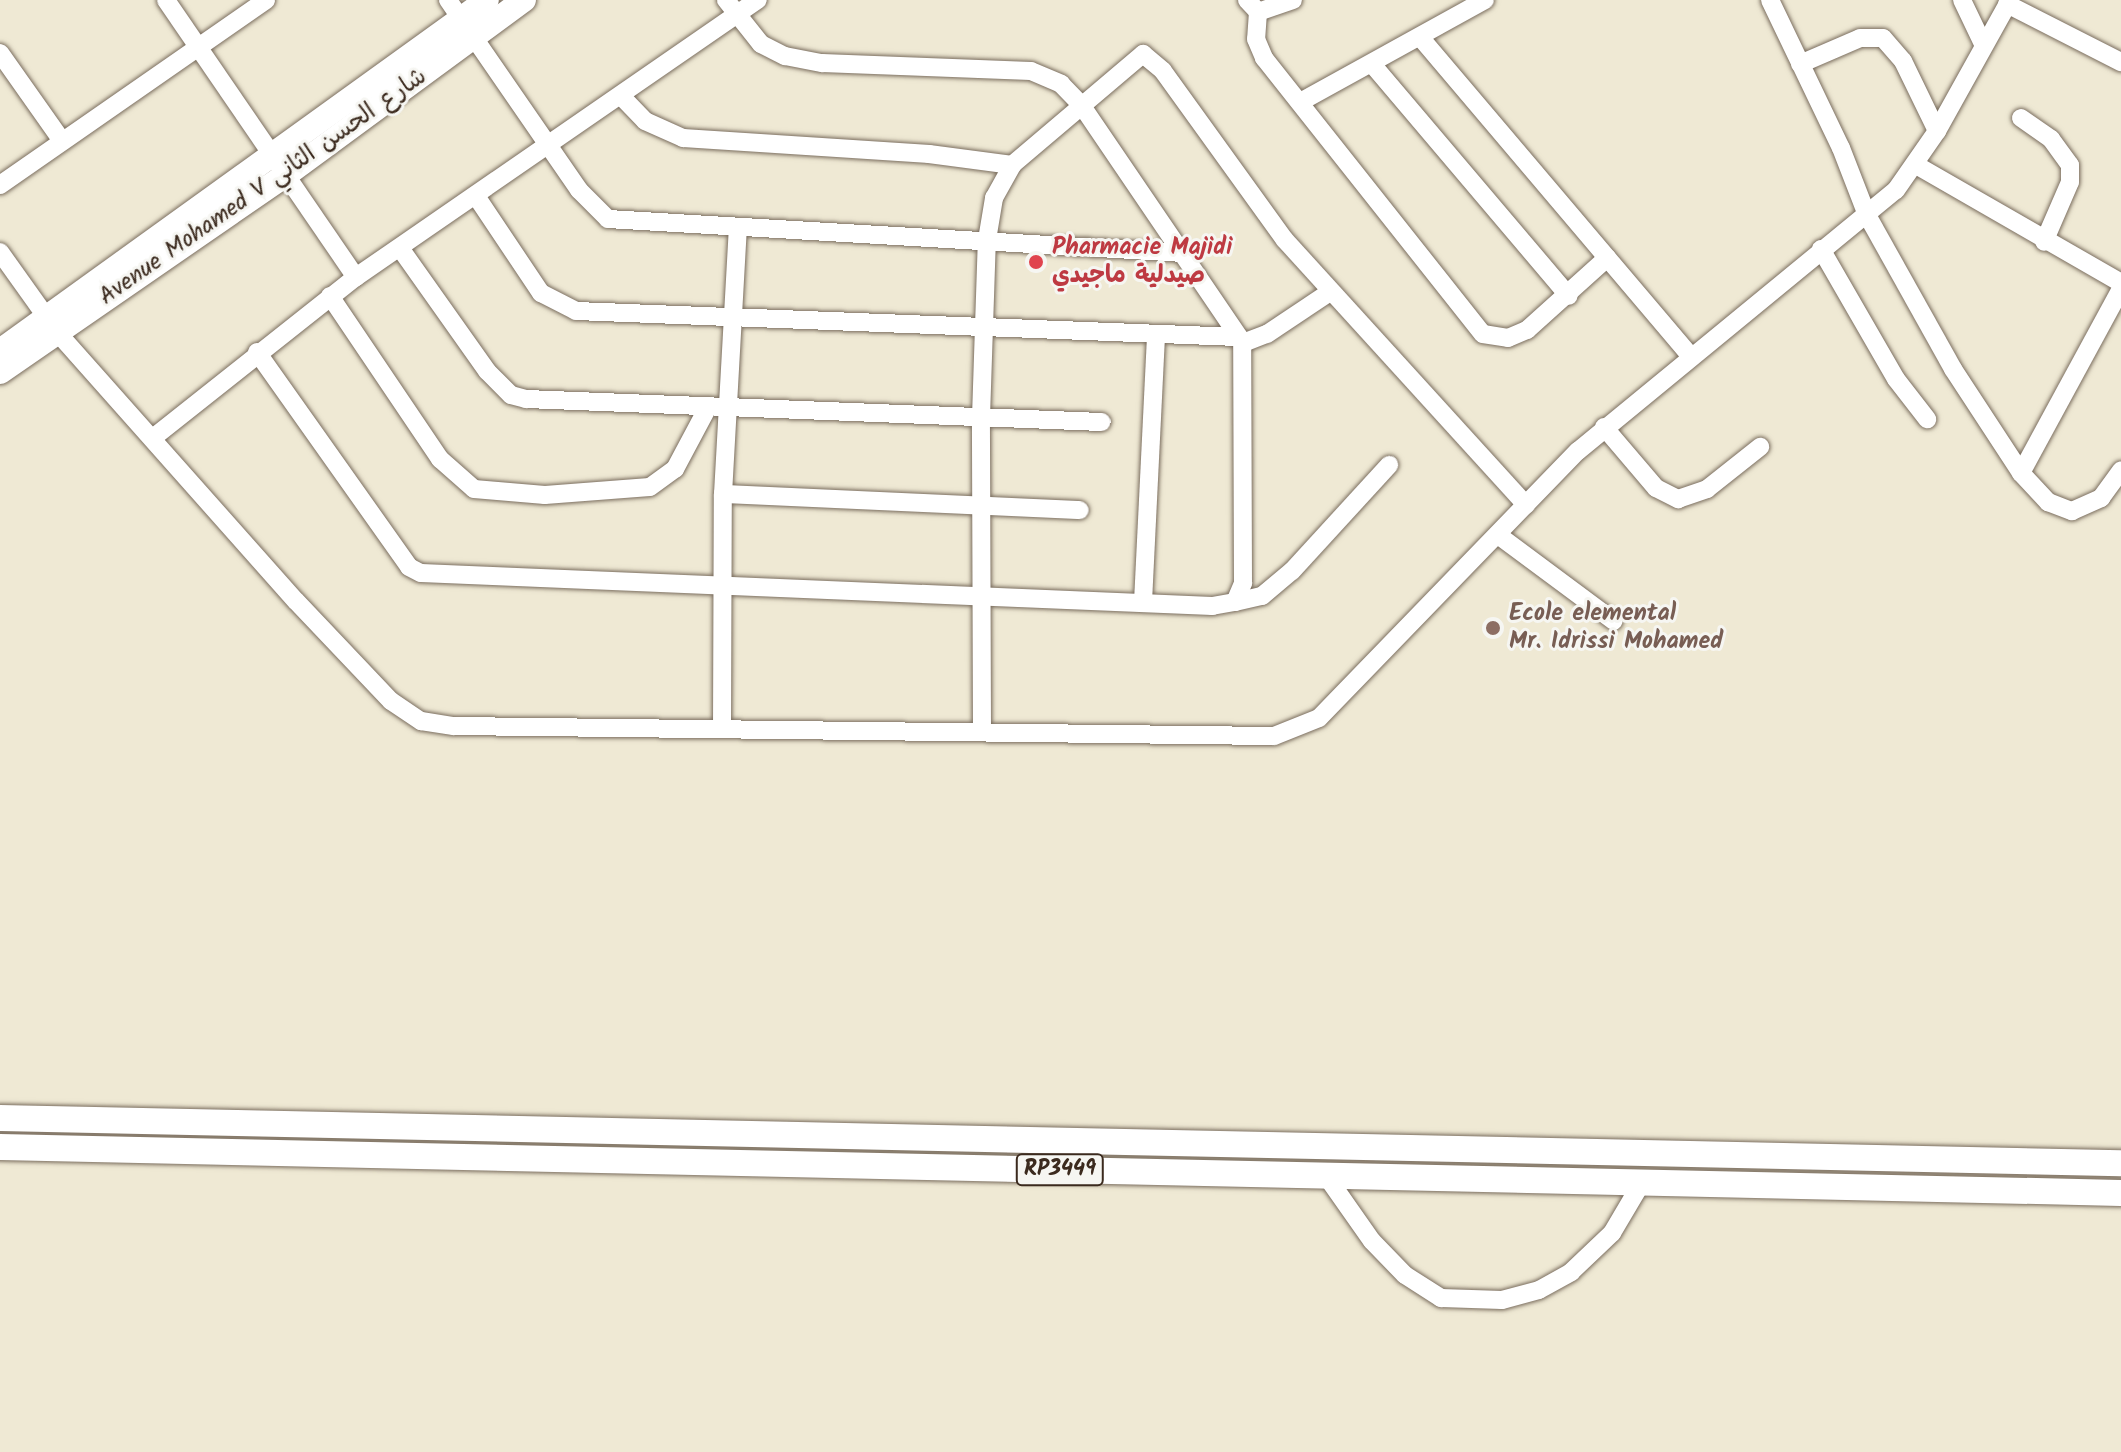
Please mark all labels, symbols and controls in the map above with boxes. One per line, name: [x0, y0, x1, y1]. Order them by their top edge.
street label: Avenue Mohamed V شارع الحسن الثاني: [94, 62, 432, 312]
place label: Pharmacie Majidi صيدلية ماجيدي: [1052, 234, 1232, 290]
marker: Pharmacie Majidi صيدلية ماجيدي: [1027, 253, 1045, 271]
place label: Ecole elemental Mr. Idrissi Mohamed: [1509, 600, 1723, 656]
marker: Ecole elemental Mr. Idrissi Mohamed: [1484, 619, 1502, 637]
road number: RP3449: [1014, 1152, 1106, 1188]

